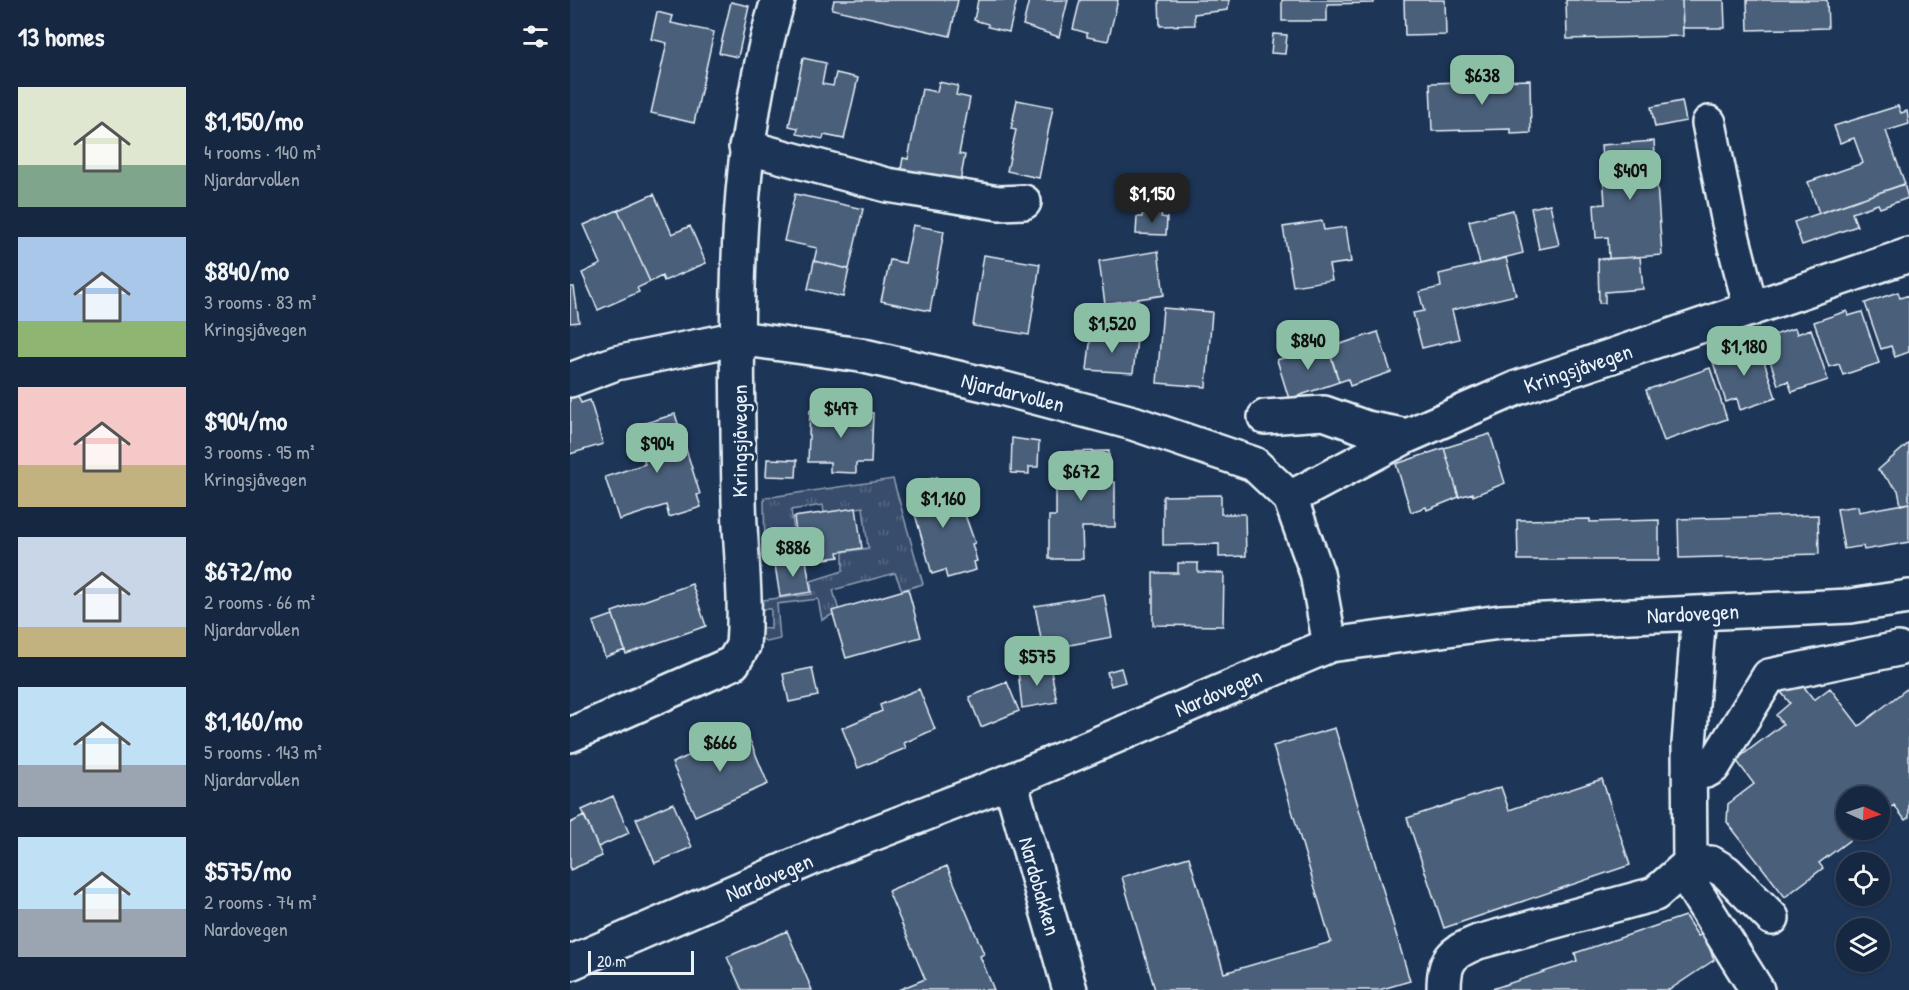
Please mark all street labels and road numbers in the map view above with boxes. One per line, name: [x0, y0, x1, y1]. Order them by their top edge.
street label: Kringsjåvegen: [1520, 335, 1636, 401]
street label: Njardarvollen: [958, 365, 1068, 419]
street label: Kringsjåvegen: [724, 385, 754, 497]
street label: Nardovegen: [1646, 596, 1740, 630]
street label: Nardovegen: [1170, 660, 1266, 724]
street label: Nardobakken: [1012, 833, 1068, 939]
street label: Nardovegen: [721, 845, 817, 909]

